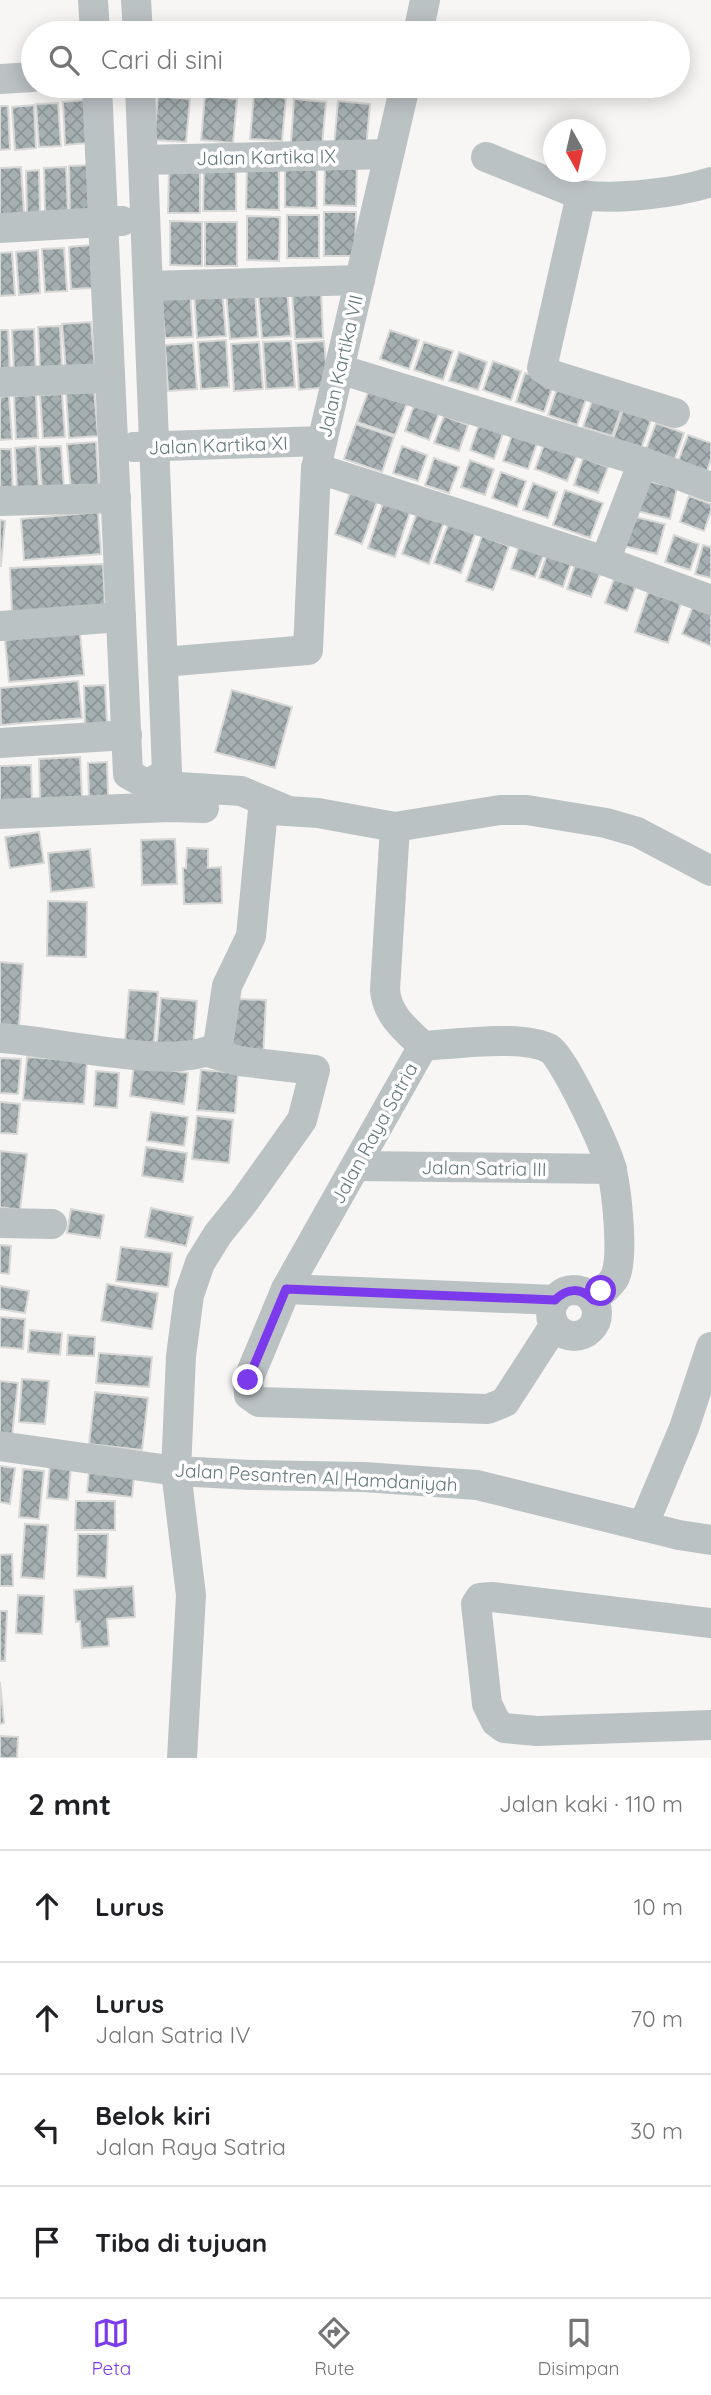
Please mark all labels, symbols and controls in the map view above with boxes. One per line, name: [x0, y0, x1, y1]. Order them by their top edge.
search box: [21, 21, 690, 98]
icon: search: [45, 41, 83, 79]
text: Cari di sini: [101, 43, 223, 76]
north arrow: [543, 119, 606, 182]
street label: Jalan Kartika IX: [196, 144, 336, 170]
street label: Jalan Kartika VII: [312, 292, 368, 440]
street label: Jalan Kartika XI: [148, 431, 288, 459]
street label: Jalan Raya Satria: [325, 1058, 423, 1208]
street label: Jalan Satria III: [421, 1155, 547, 1181]
route start: [585, 1275, 616, 1306]
route end: [232, 1364, 263, 1395]
street label: Jalan Pesantren Al Hamdaniyah: [174, 1458, 458, 1496]
text: 2 mnt: [28, 1785, 111, 1823]
text: Jalan kaki · 110 m: [499, 1789, 683, 1818]
icon: ahead: [28, 1887, 66, 1925]
text: Lurus: [95, 1890, 164, 1923]
text: 10 m: [634, 1892, 683, 1921]
text: Lurus: [95, 1987, 164, 2020]
icon: ahead: [28, 1999, 66, 2037]
text: 70 m: [630, 2004, 683, 2033]
text: Jalan Satria IV: [95, 2020, 251, 2049]
text: Belok kiri: [95, 2099, 211, 2132]
icon: left: [28, 2111, 66, 2149]
text: 30 m: [630, 2116, 683, 2145]
text: Jalan Raya Satria: [95, 2132, 286, 2161]
icon: arrive: [28, 2223, 66, 2261]
text: Tiba di tujuan: [95, 2226, 267, 2259]
tab: Peta: [91, 2314, 131, 2380]
tab: Rute: [314, 2314, 355, 2380]
tab: Disimpan: [537, 2314, 620, 2380]

